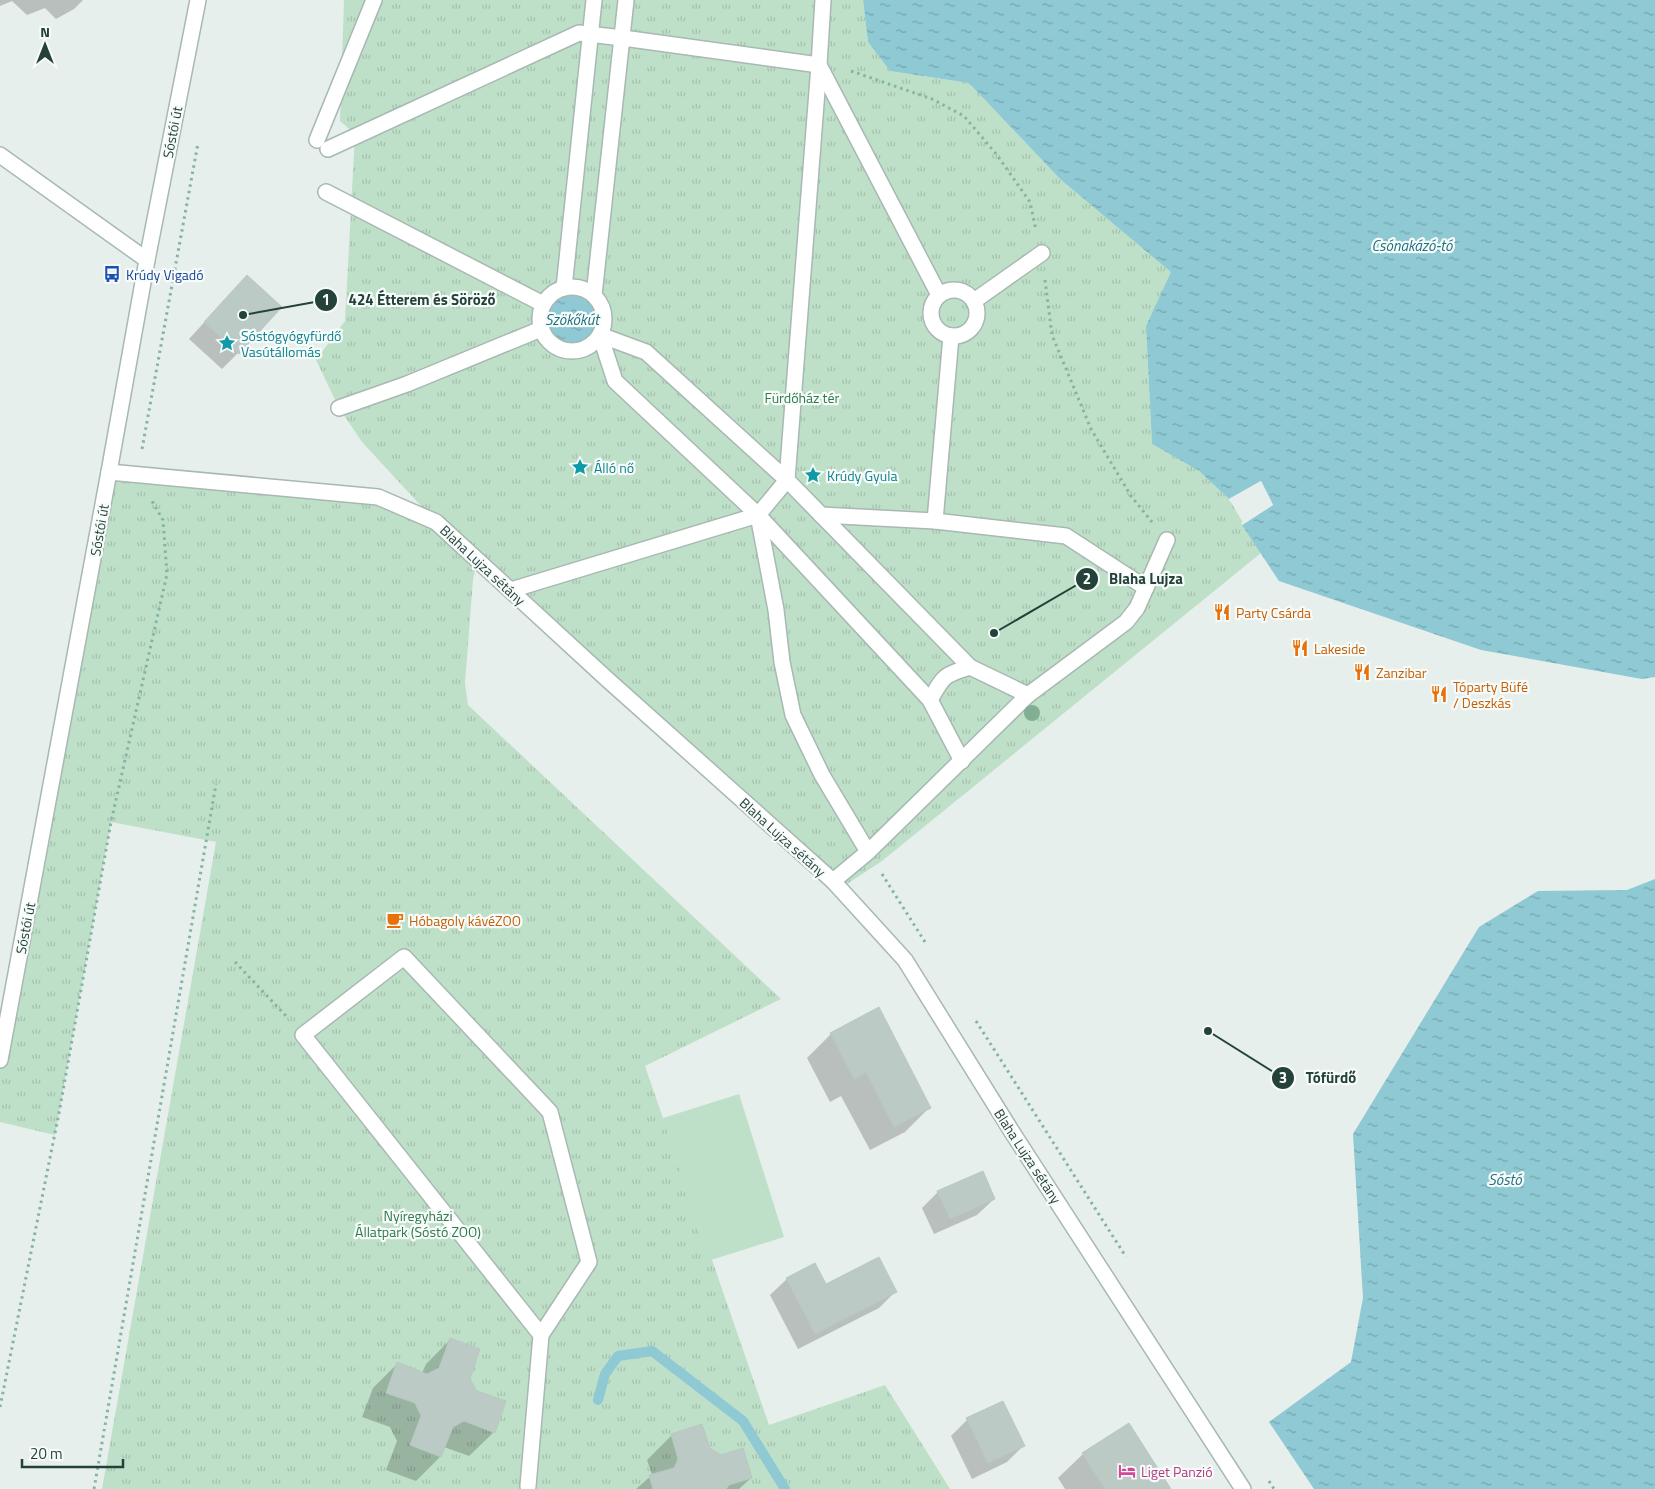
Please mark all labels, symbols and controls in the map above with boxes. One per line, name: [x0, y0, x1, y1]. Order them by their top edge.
north arrow: [20, 20, 70, 70]
text: N: [40, 21, 50, 42]
street label: Sóstói út: [157, 104, 187, 160]
water label: Csónakázó-tó: [1372, 234, 1453, 257]
bus stop icon: Krúdy Vigadó: [102, 264, 122, 284]
place label: Krúdy Vigadó: [126, 264, 204, 285]
callout: 424 Étterem és Söröző: [313, 285, 505, 315]
text: 1: [322, 288, 330, 311]
text: 424 Étterem és Söröző: [348, 288, 496, 311]
water label: Szökőkút: [545, 308, 601, 331]
place label: Sóstógyógyfürdő Vasútállomás: [241, 325, 342, 362]
place icon: Sóstógyógyfürdő Vasútállomás: [217, 333, 237, 353]
park label: Fürdőház tér: [765, 387, 840, 408]
place icon: Álló nő: [570, 457, 590, 477]
place label: Álló nő: [594, 457, 634, 478]
place icon: Krúdy Gyula: [803, 465, 823, 485]
place label: Krúdy Gyula: [827, 465, 897, 486]
street label: Sóstói út: [84, 502, 114, 558]
street label: Blaha Lujza sétány: [436, 520, 530, 610]
callout: Blaha Lujza: [1075, 564, 1193, 594]
text: 2: [1083, 567, 1091, 590]
text: Blaha Lujza: [1109, 567, 1183, 590]
restaurant icon: Party Csárda: [1212, 602, 1232, 622]
place label: Party Csárda: [1236, 602, 1311, 623]
restaurant icon: Lakeside: [1290, 638, 1310, 658]
place label: Lakeside: [1314, 638, 1365, 659]
restaurant icon: Zanzibar: [1352, 662, 1372, 682]
place label: Zanzibar: [1376, 662, 1427, 683]
place label: Tóparty Büfé / Deszkás: [1453, 676, 1528, 713]
restaurant icon: Tóparty Büfé / Deszkás: [1429, 684, 1449, 704]
street label: Blaha Lujza sétány: [735, 792, 831, 882]
street label: Sóstói út: [10, 900, 40, 956]
cafe icon: Hóbagoly kávéZOO: [385, 910, 405, 930]
place label: Hóbagoly kávéZOO: [409, 910, 521, 931]
callout: Tófürdő: [1270, 1063, 1366, 1093]
text: 3: [1279, 1066, 1287, 1089]
text: Tófürdő: [1306, 1066, 1356, 1089]
street label: Blaha Lujza sétány: [989, 1104, 1067, 1208]
water label: Sóstó: [1488, 1168, 1522, 1191]
park label: Nyíregyházi Állatpark (Sóstó ZOO): [355, 1205, 481, 1242]
scale bar: [22, 1436, 124, 1468]
text: 20 m: [30, 1442, 63, 1465]
hotel icon: Liget Panzió: [1117, 1461, 1137, 1481]
place label: Liget Panzió: [1141, 1461, 1213, 1482]

